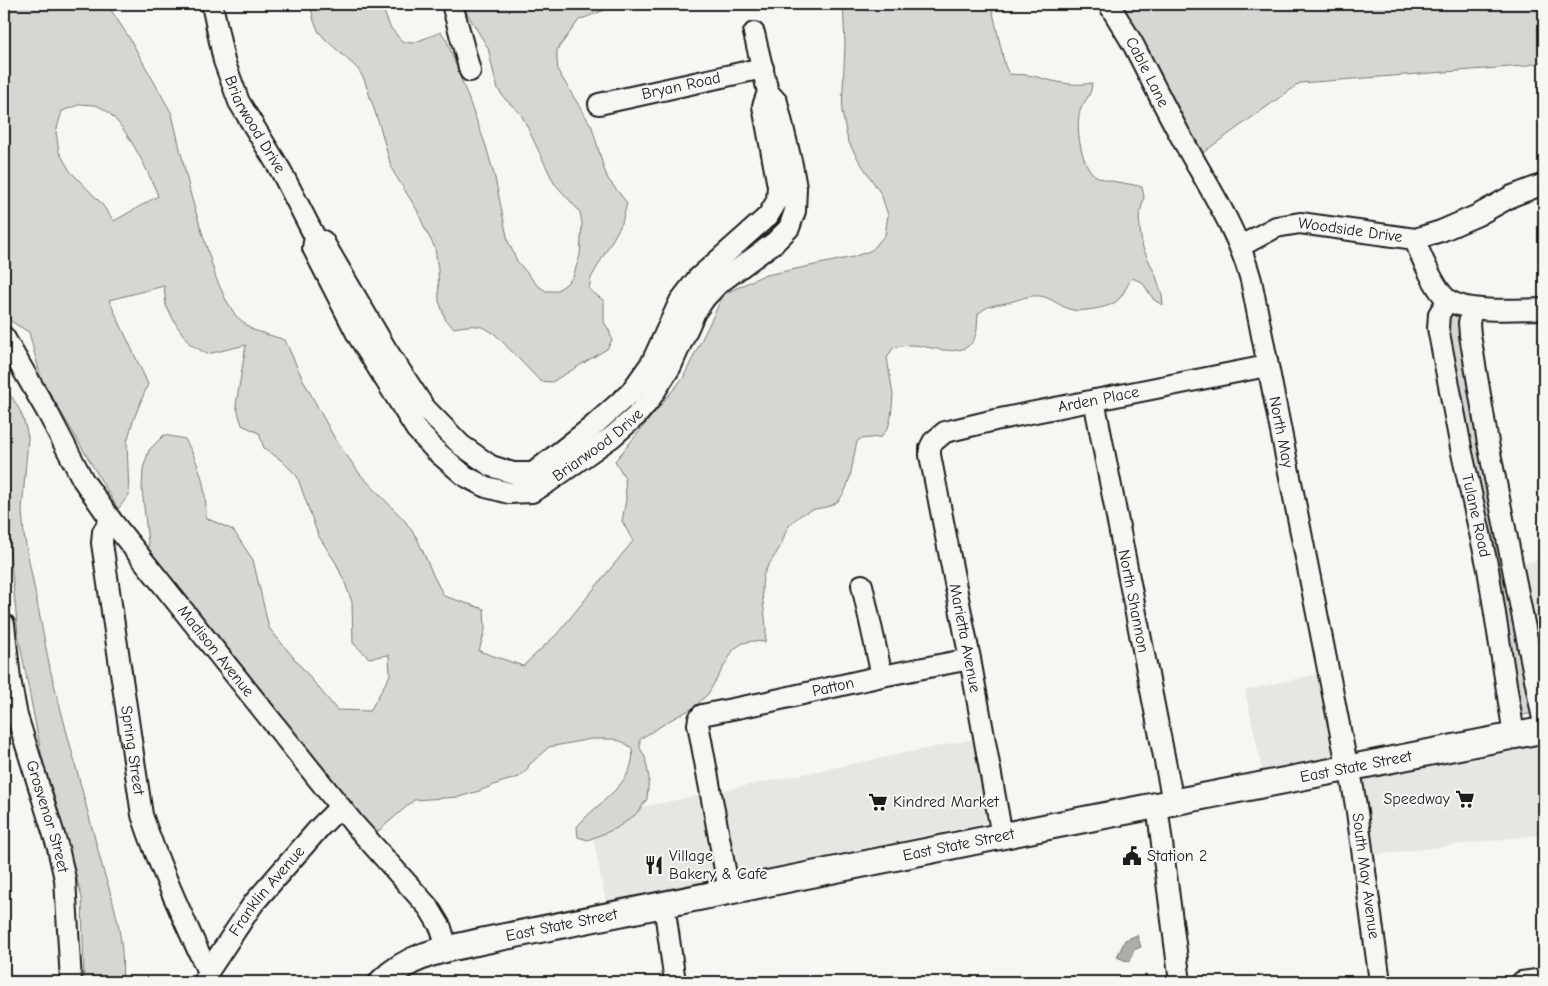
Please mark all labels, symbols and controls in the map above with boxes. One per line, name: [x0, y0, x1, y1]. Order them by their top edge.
street label: Cable Lane: [1122, 34, 1173, 110]
street label: Bryan Road: [640, 69, 722, 103]
street label: Briarwood Drive: [221, 73, 289, 176]
street label: Woodside Drive: [1297, 214, 1404, 246]
street label: Arden Place: [1056, 383, 1141, 416]
street label: North May: [1265, 395, 1297, 470]
street label: Briarwood Drive: [549, 405, 647, 485]
street label: Tulane Road: [1458, 472, 1494, 559]
street label: North Shannon: [1115, 548, 1152, 654]
street label: Marietta Avenue: [946, 582, 984, 694]
street label: Madison Avenue: [174, 602, 258, 700]
street label: Patton: [810, 674, 856, 701]
street label: Spring Street: [117, 704, 148, 797]
street label: East State Street: [1299, 747, 1414, 786]
street label: Grosvenor Street: [22, 758, 72, 875]
supermarket icon: Speedway: [1454, 788, 1476, 810]
place label: Speedway: [1383, 790, 1451, 808]
supermarket icon: Kindred Market: [867, 791, 889, 813]
place label: Kindred Market: [893, 793, 999, 811]
street label: South May Avenue: [1348, 812, 1383, 940]
street label: East State Street: [901, 825, 1016, 865]
street label: Franklin Avenue: [225, 842, 308, 939]
public building icon: Station 2: [1121, 845, 1143, 867]
place label: Village Bakery & Cafe: [669, 847, 767, 883]
place label: Station 2: [1147, 847, 1207, 865]
restaurant icon: Village Bakery & Cafe: [643, 854, 665, 876]
street label: East State Street: [504, 905, 619, 945]

